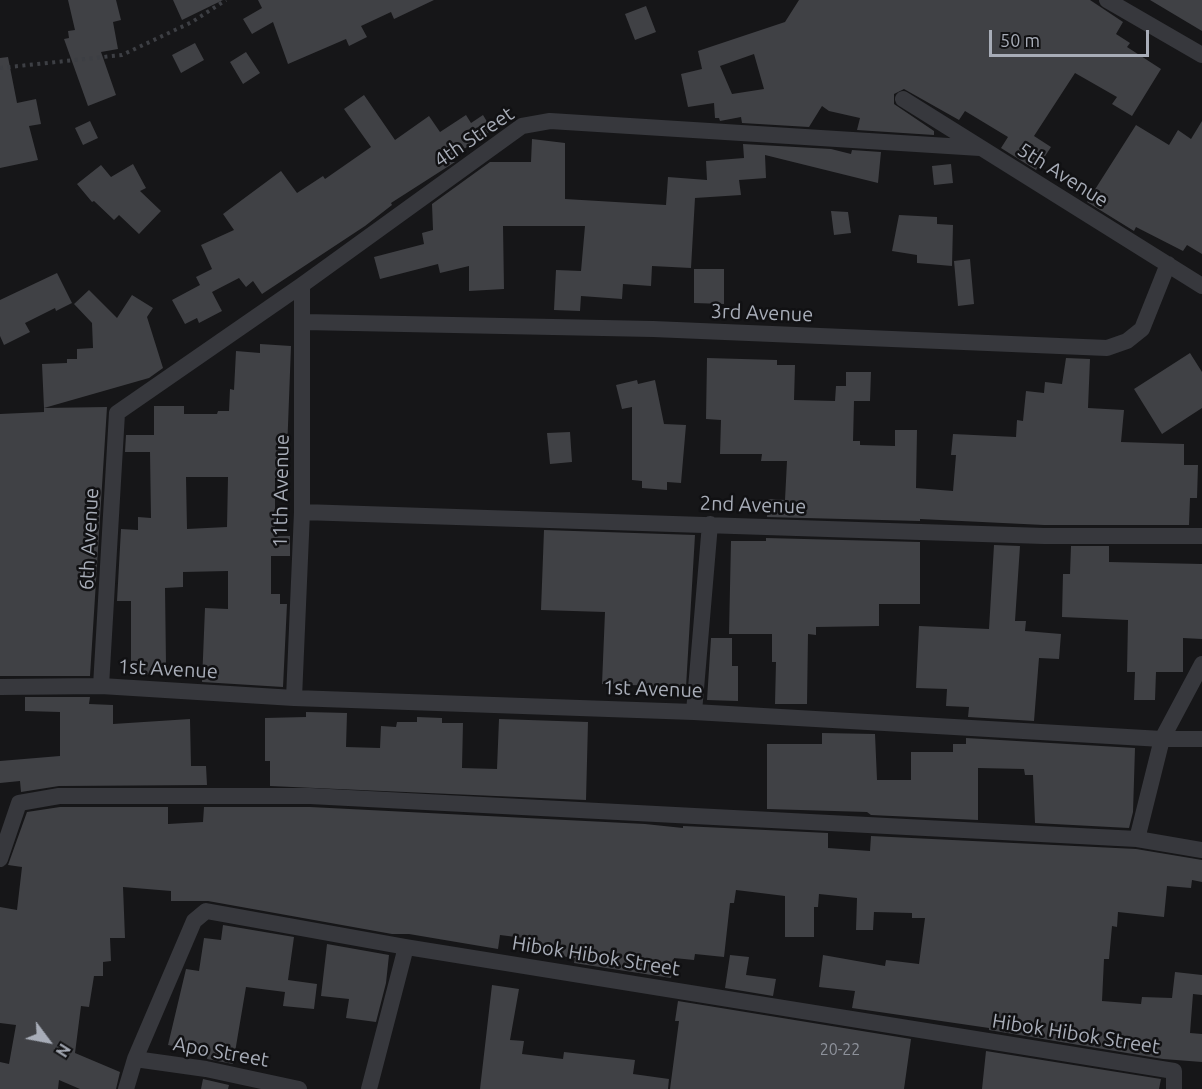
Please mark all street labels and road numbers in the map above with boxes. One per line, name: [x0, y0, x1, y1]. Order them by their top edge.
street label: 4th Street: [430, 102, 518, 172]
street label: 5th Avenue: [1013, 138, 1113, 212]
street label: 3rd Avenue: [710, 299, 814, 327]
street label: 11th Avenue: [268, 434, 294, 548]
street label: 6th Avenue: [74, 487, 104, 591]
street label: 2nd Avenue: [699, 491, 807, 519]
street label: 1st Avenue: [118, 654, 218, 684]
street label: 1st Avenue: [603, 675, 703, 703]
street label: Hibok Hibok Street: [510, 931, 682, 981]
street label: Hibok Hibok Street: [990, 1009, 1162, 1059]
street label: Apo Street: [171, 1032, 271, 1072]

